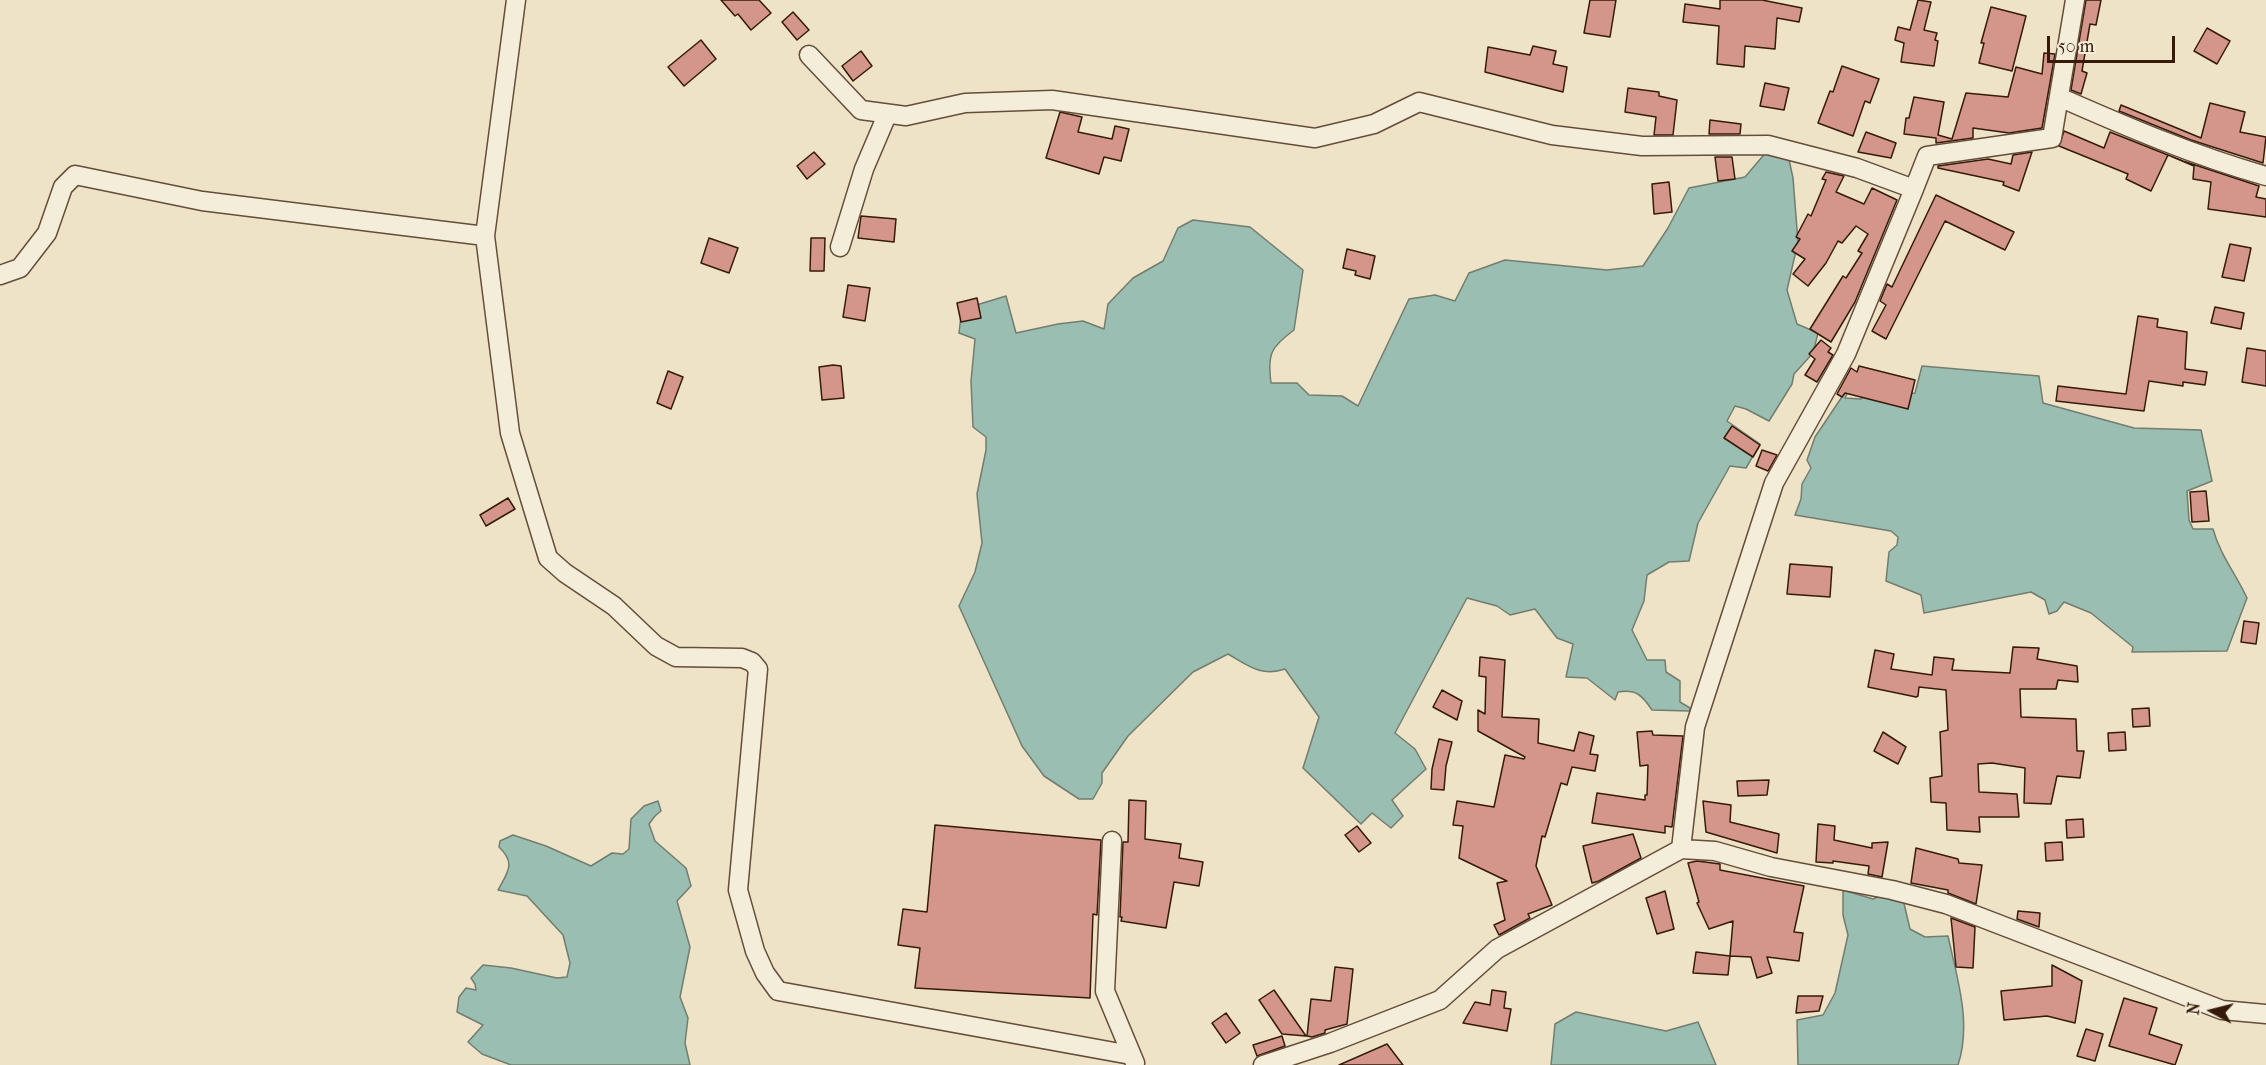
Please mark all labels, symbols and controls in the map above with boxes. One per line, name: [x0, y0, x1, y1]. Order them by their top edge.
scale bar: [2050, 24, 2178, 62]
text: 50 m: [2058, 36, 2094, 57]
north arrow: [2182, 981, 2242, 1041]
text: N: [2183, 1002, 2204, 1016]

